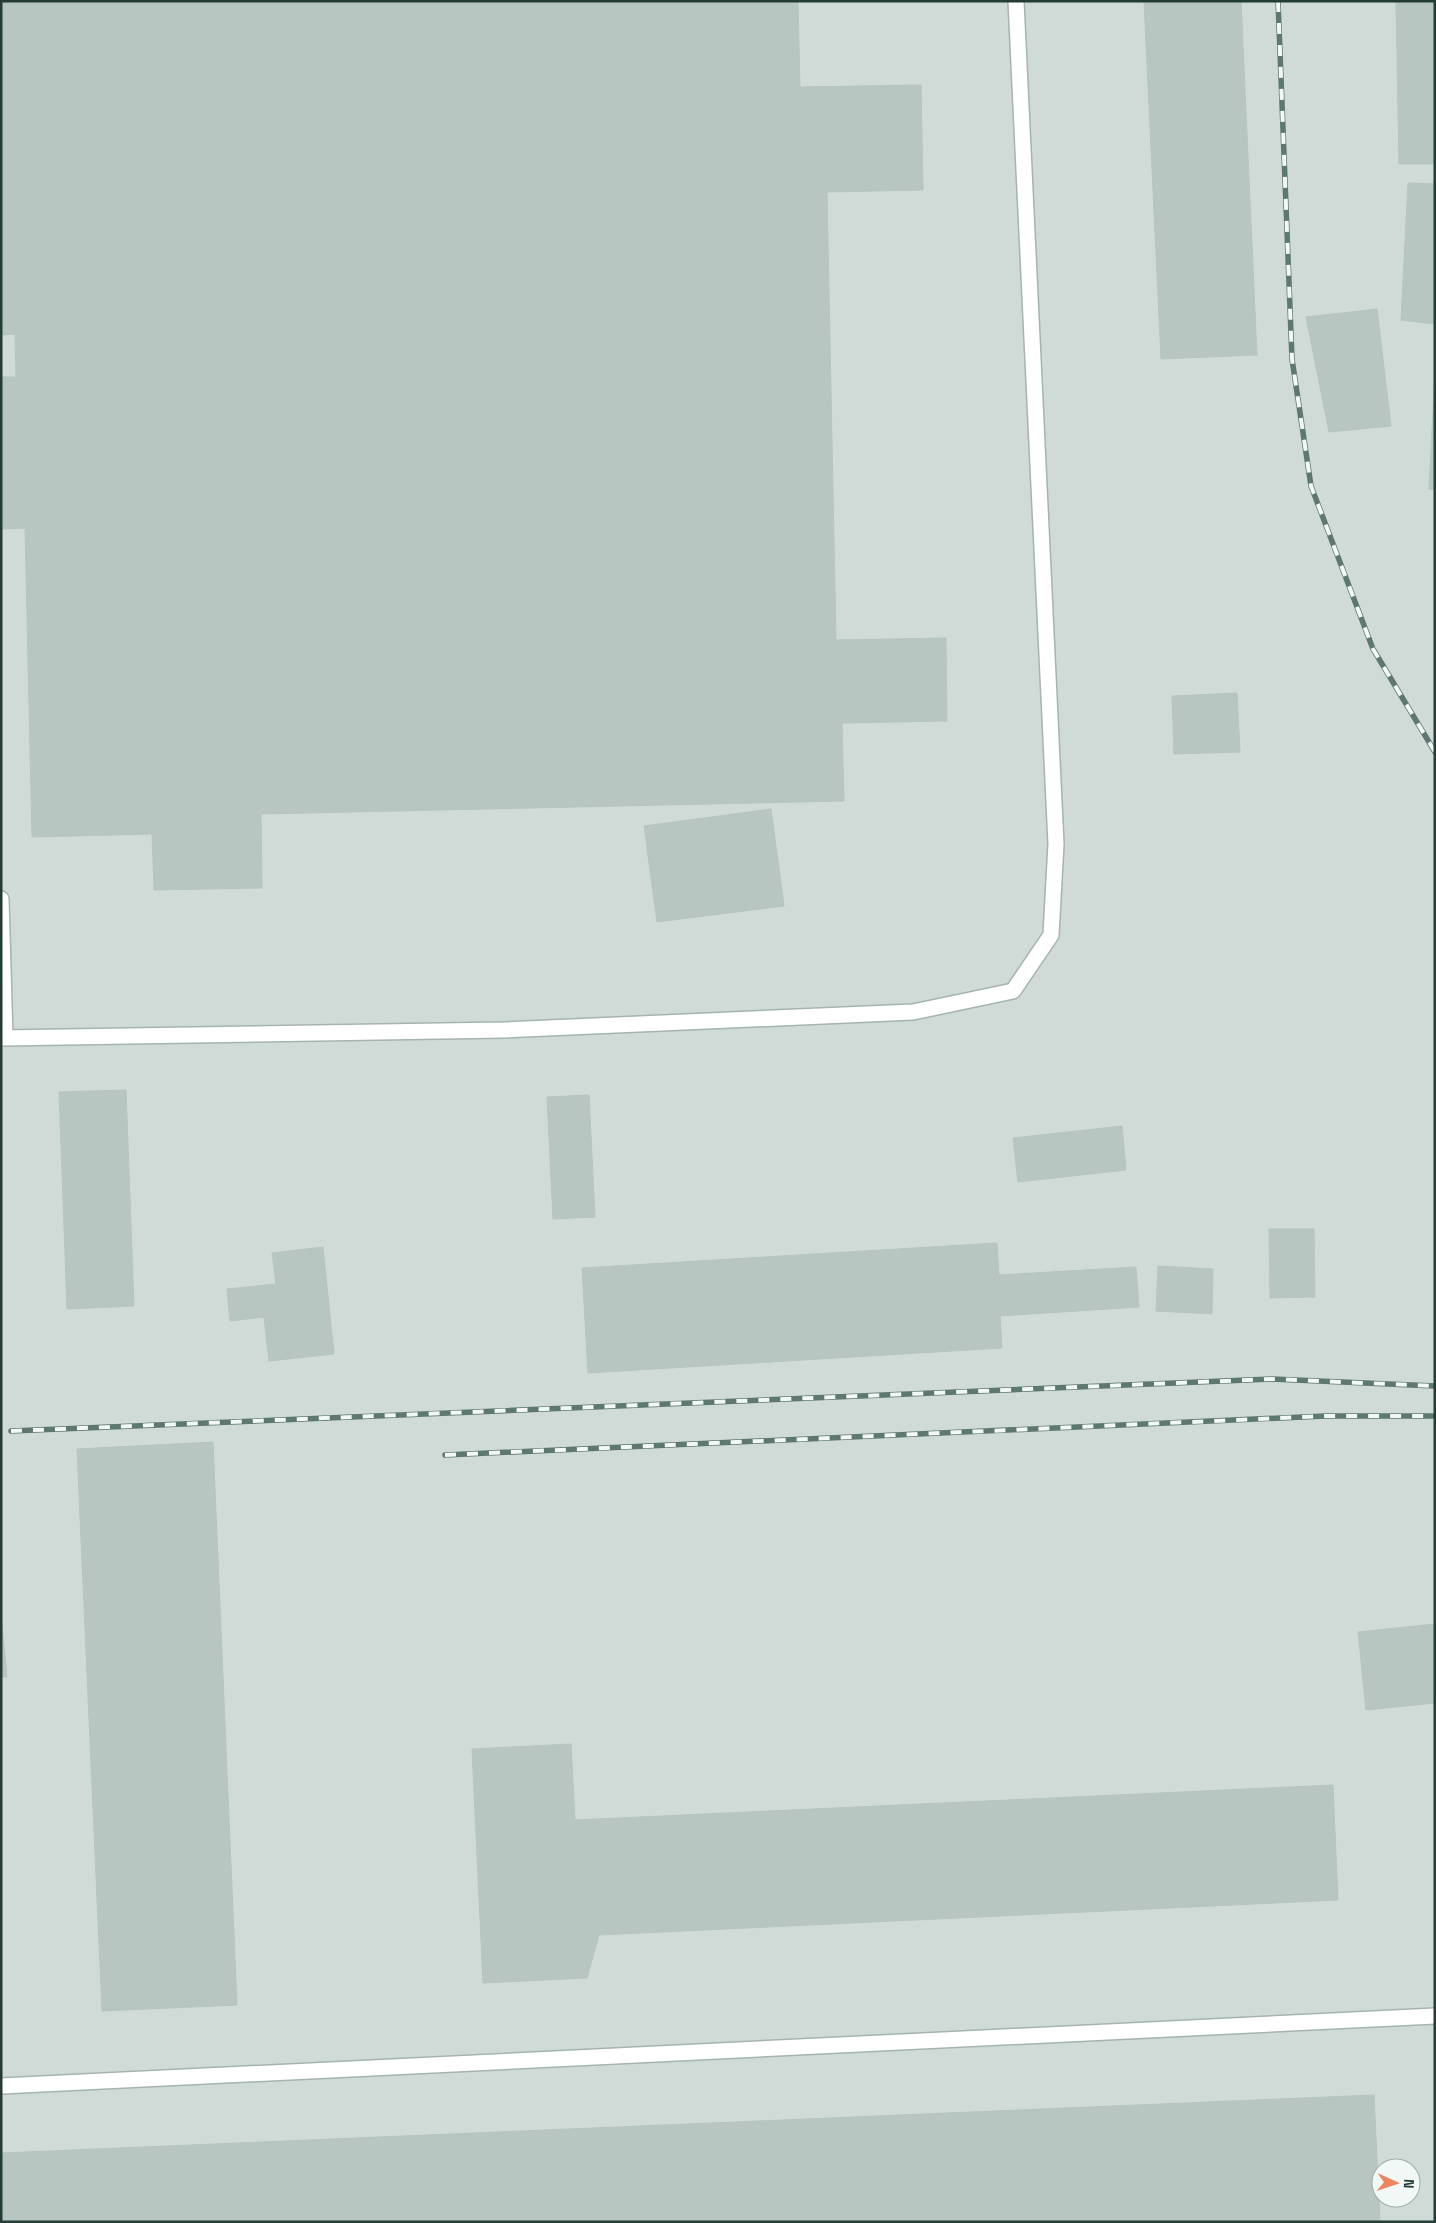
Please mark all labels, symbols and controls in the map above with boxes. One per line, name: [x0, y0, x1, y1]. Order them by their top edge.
north arrow: [1371, 2158, 1421, 2208]
text: N: [1400, 2179, 1418, 2189]

